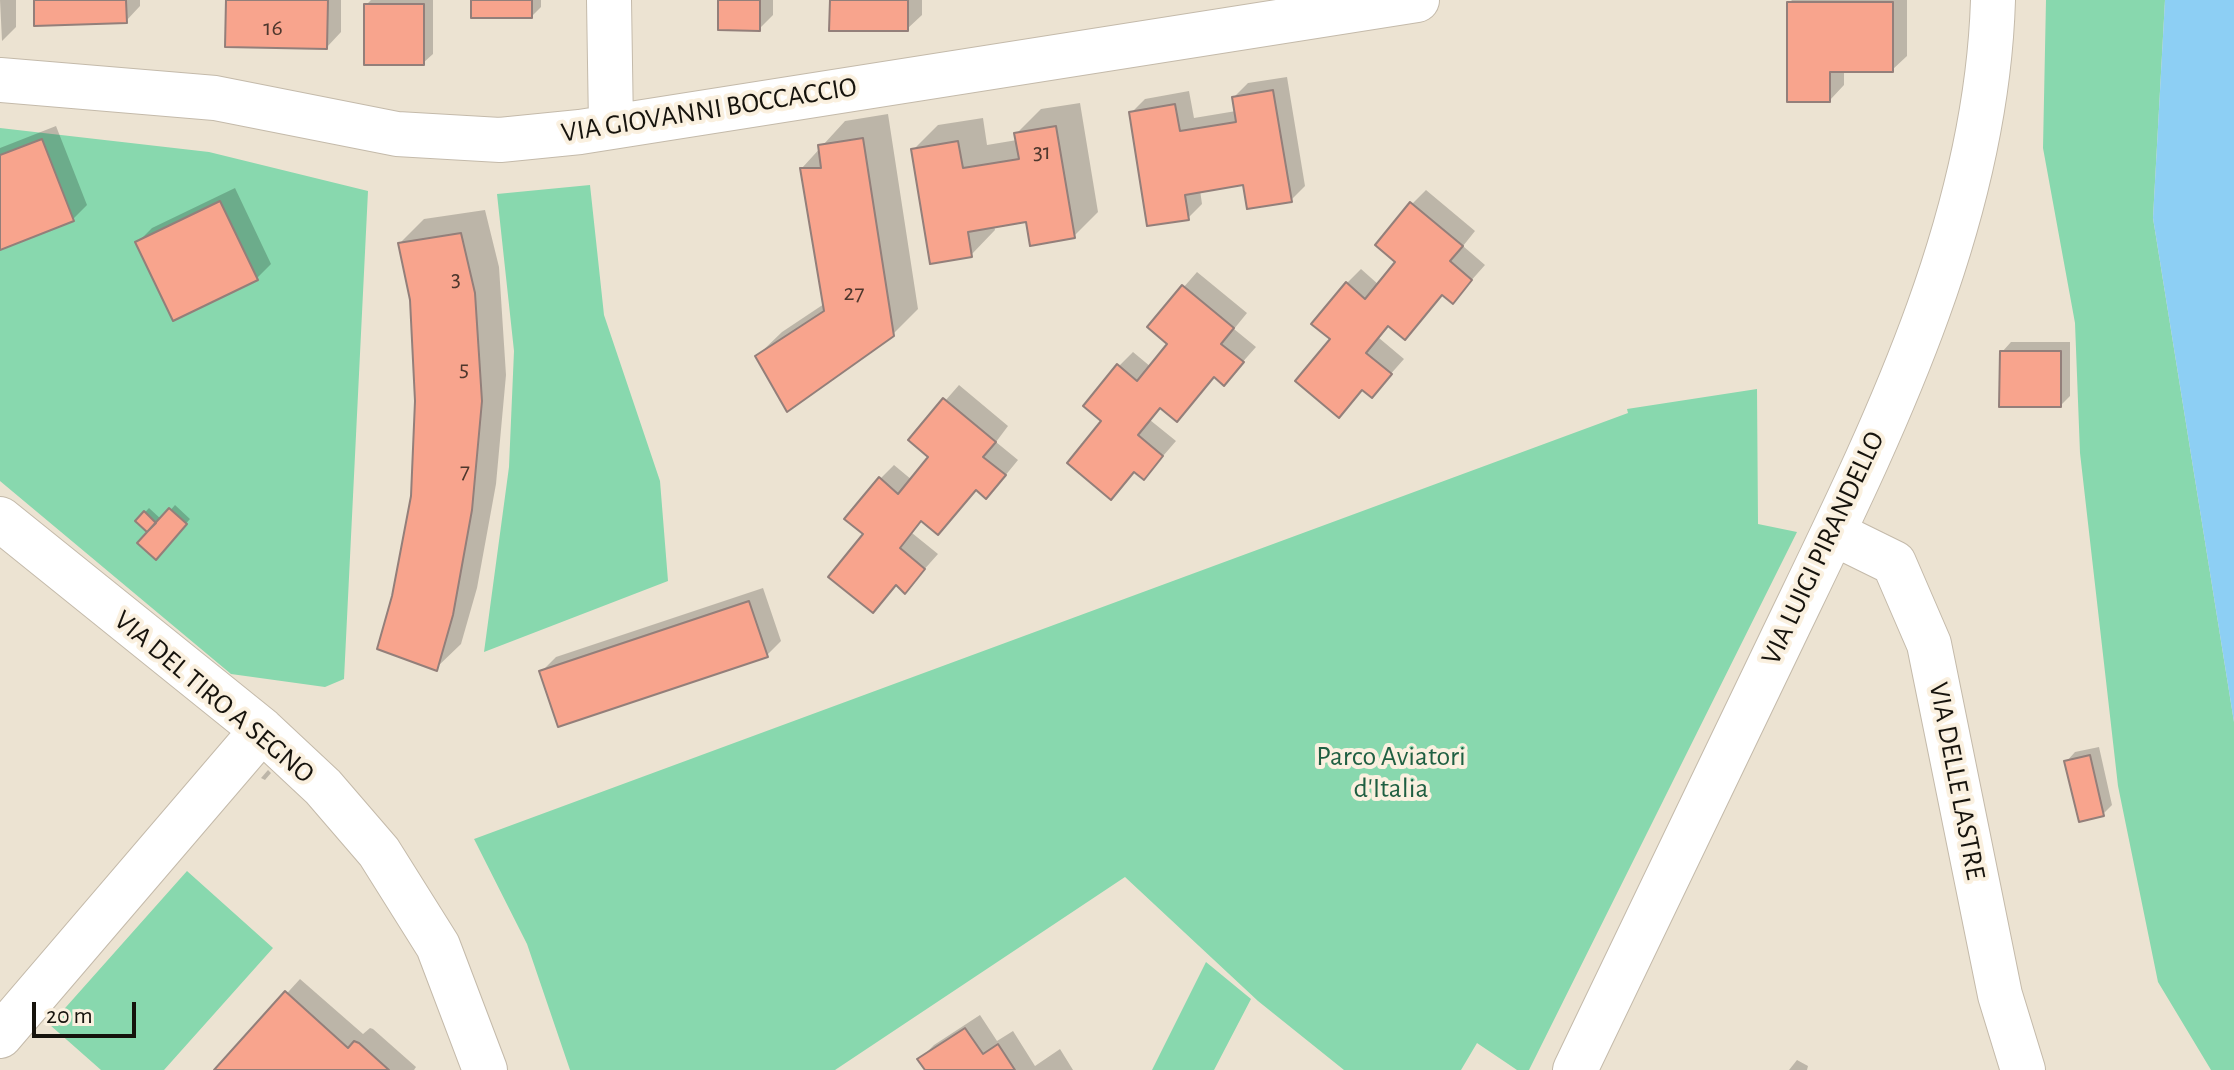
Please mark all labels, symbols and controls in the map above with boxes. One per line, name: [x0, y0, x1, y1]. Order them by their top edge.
house number: 16: [263, 14, 283, 42]
street label: VIA GIOVANNI BOCCACCIO: [559, 70, 859, 150]
house number: 31: [1033, 138, 1051, 166]
house number: 3: [451, 265, 461, 293]
house number: 27: [844, 279, 864, 307]
house number: 5: [459, 355, 469, 383]
street label: VIA LUIGI PIRANDELLO: [1754, 426, 1892, 670]
house number: 7: [460, 457, 470, 485]
street label: VIA DEL TIRO A SEGNO: [107, 603, 321, 791]
street label: VIA DELLE LASTRE: [1921, 679, 1993, 883]
park label: Parco Aviatori d'Italia: [1316, 740, 1466, 806]
scale bar: [36, 986, 140, 1036]
text: 20 m: [46, 1004, 93, 1028]

